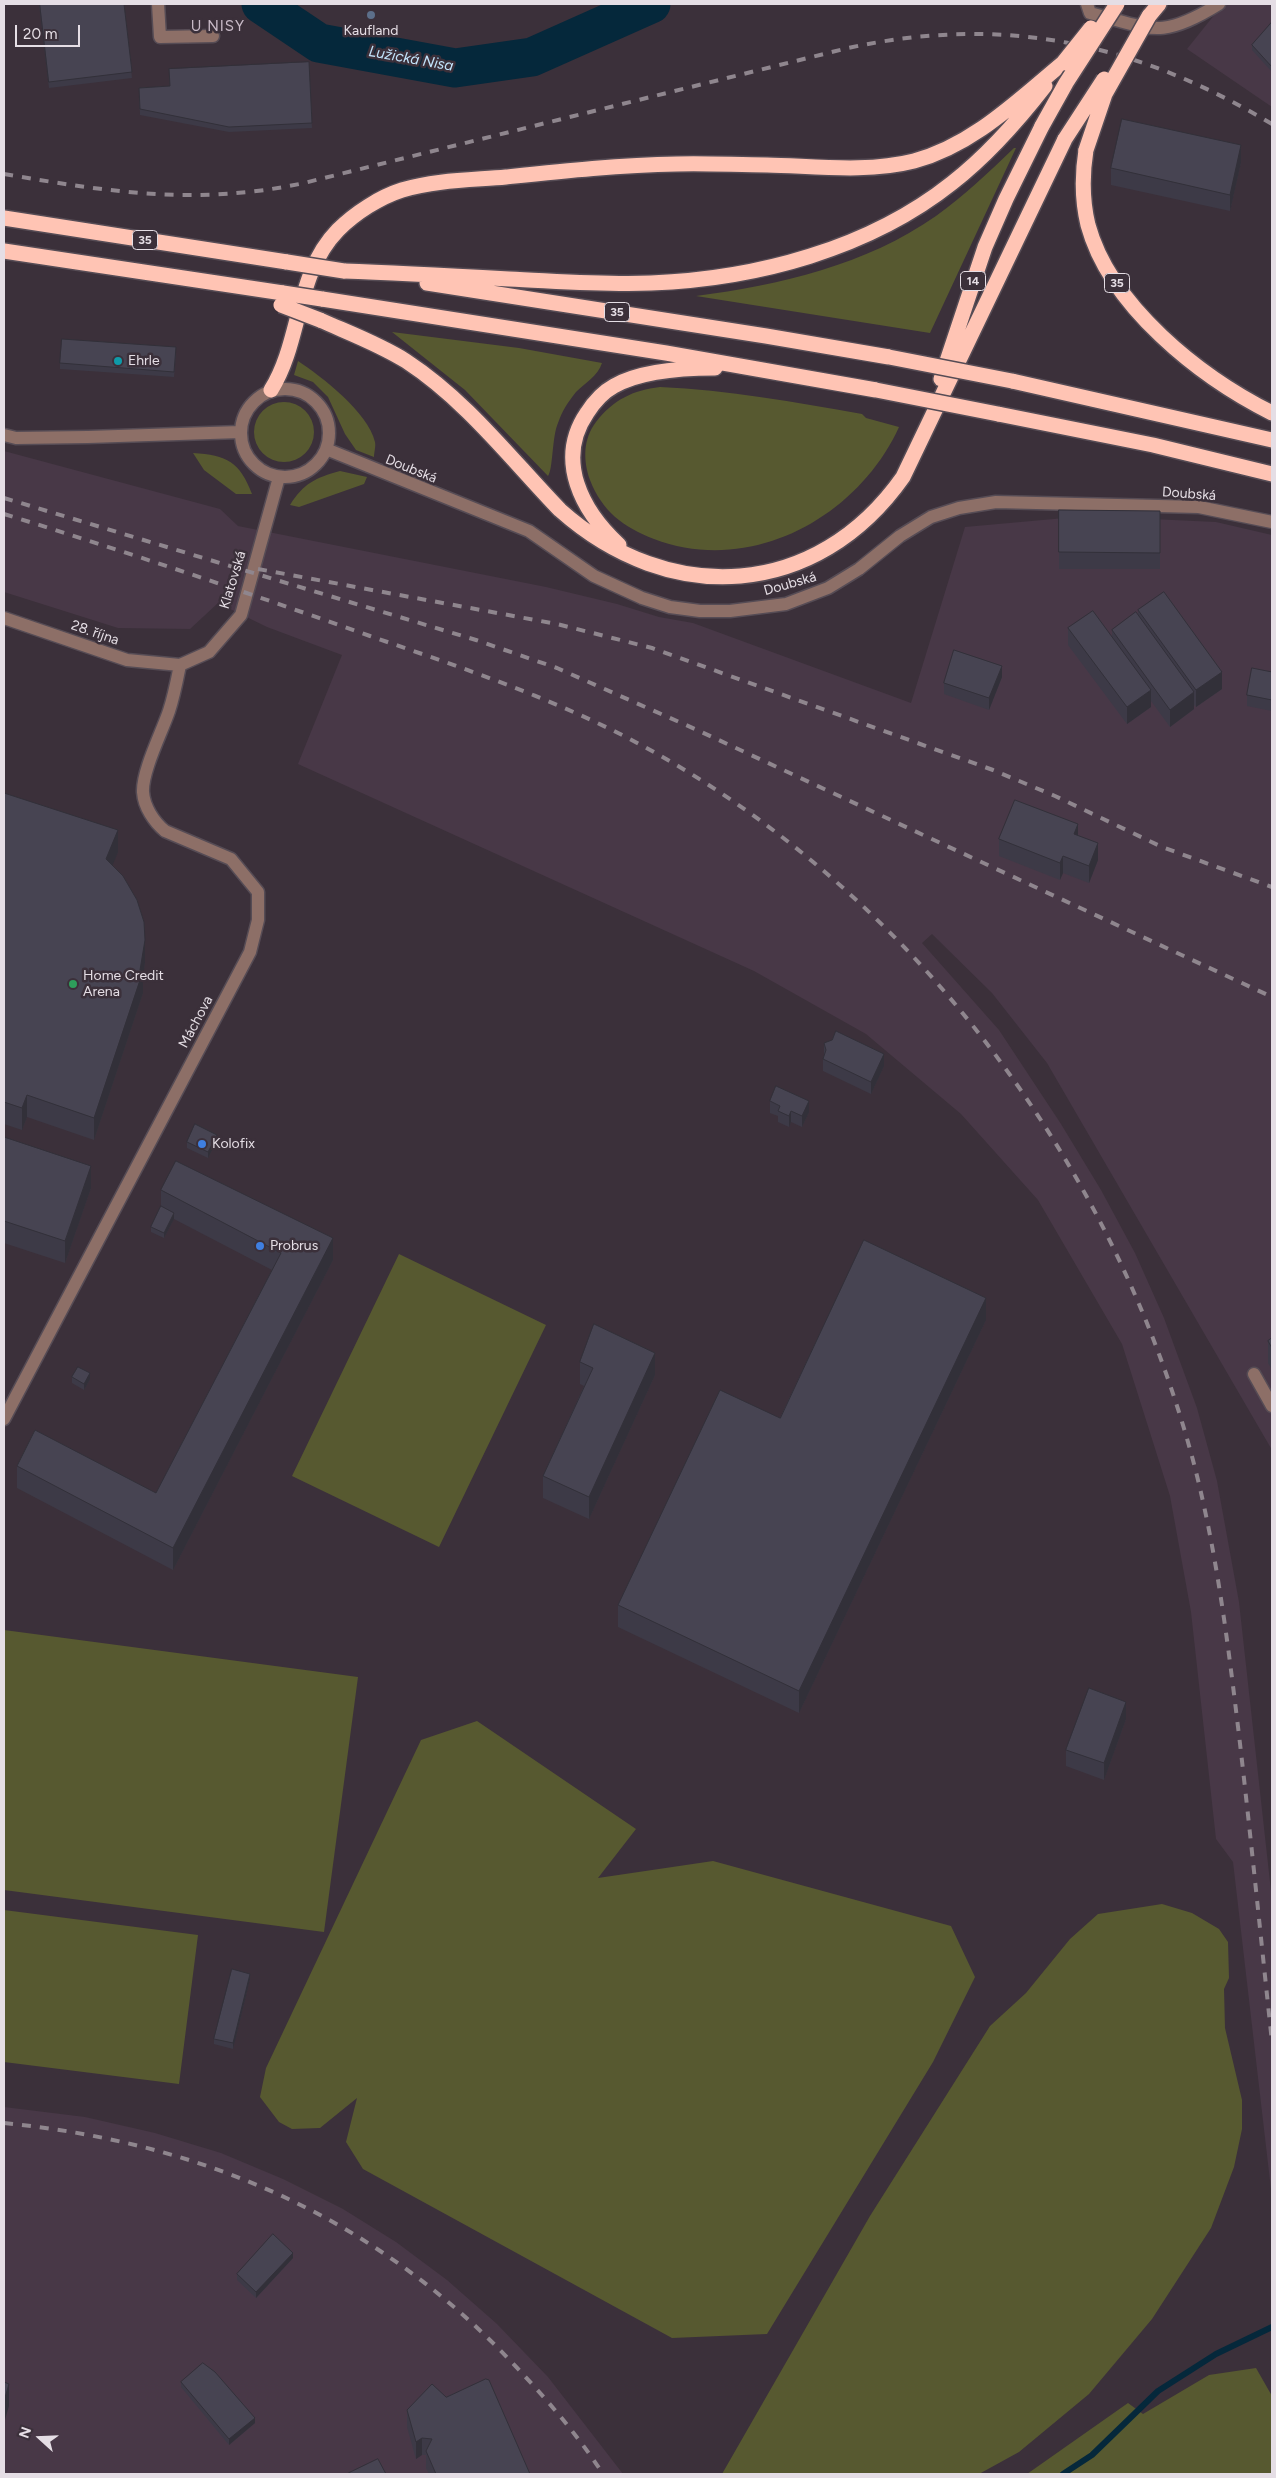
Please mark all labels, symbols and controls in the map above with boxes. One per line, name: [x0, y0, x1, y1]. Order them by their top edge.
marker: Kaufland: [365, 9, 377, 21]
scale bar: [18, 15, 82, 47]
district label: U NISY: [190, 18, 246, 36]
place label: Kaufland: [344, 23, 398, 39]
text: 20 m: [23, 25, 57, 43]
water label: Lužická Nisa: [367, 43, 455, 75]
road number: 35: [132, 230, 158, 250]
road number: 14: [960, 272, 986, 290]
road number: 35: [1104, 274, 1130, 292]
road number: 35: [604, 302, 630, 322]
place label: Ehrle: [128, 353, 160, 369]
marker: Ehrle: [112, 355, 124, 367]
street label: Doubská: [383, 451, 439, 487]
street label: Doubská: [1161, 484, 1217, 504]
street label: Klatovská: [216, 549, 250, 611]
street label: Doubská: [762, 568, 818, 600]
street label: 28. října: [69, 617, 121, 649]
place label: Home Credit Arena: [83, 968, 164, 1000]
marker: Home Credit Arena: [67, 978, 79, 990]
street label: Máchova: [175, 993, 217, 1051]
place label: Kolofix: [212, 1136, 255, 1152]
marker: Kolofix: [196, 1138, 208, 1150]
place label: Probrus: [270, 1238, 318, 1254]
marker: Probrus: [254, 1240, 266, 1252]
north arrow: [15, 2413, 65, 2463]
text: N: [16, 2425, 35, 2441]

